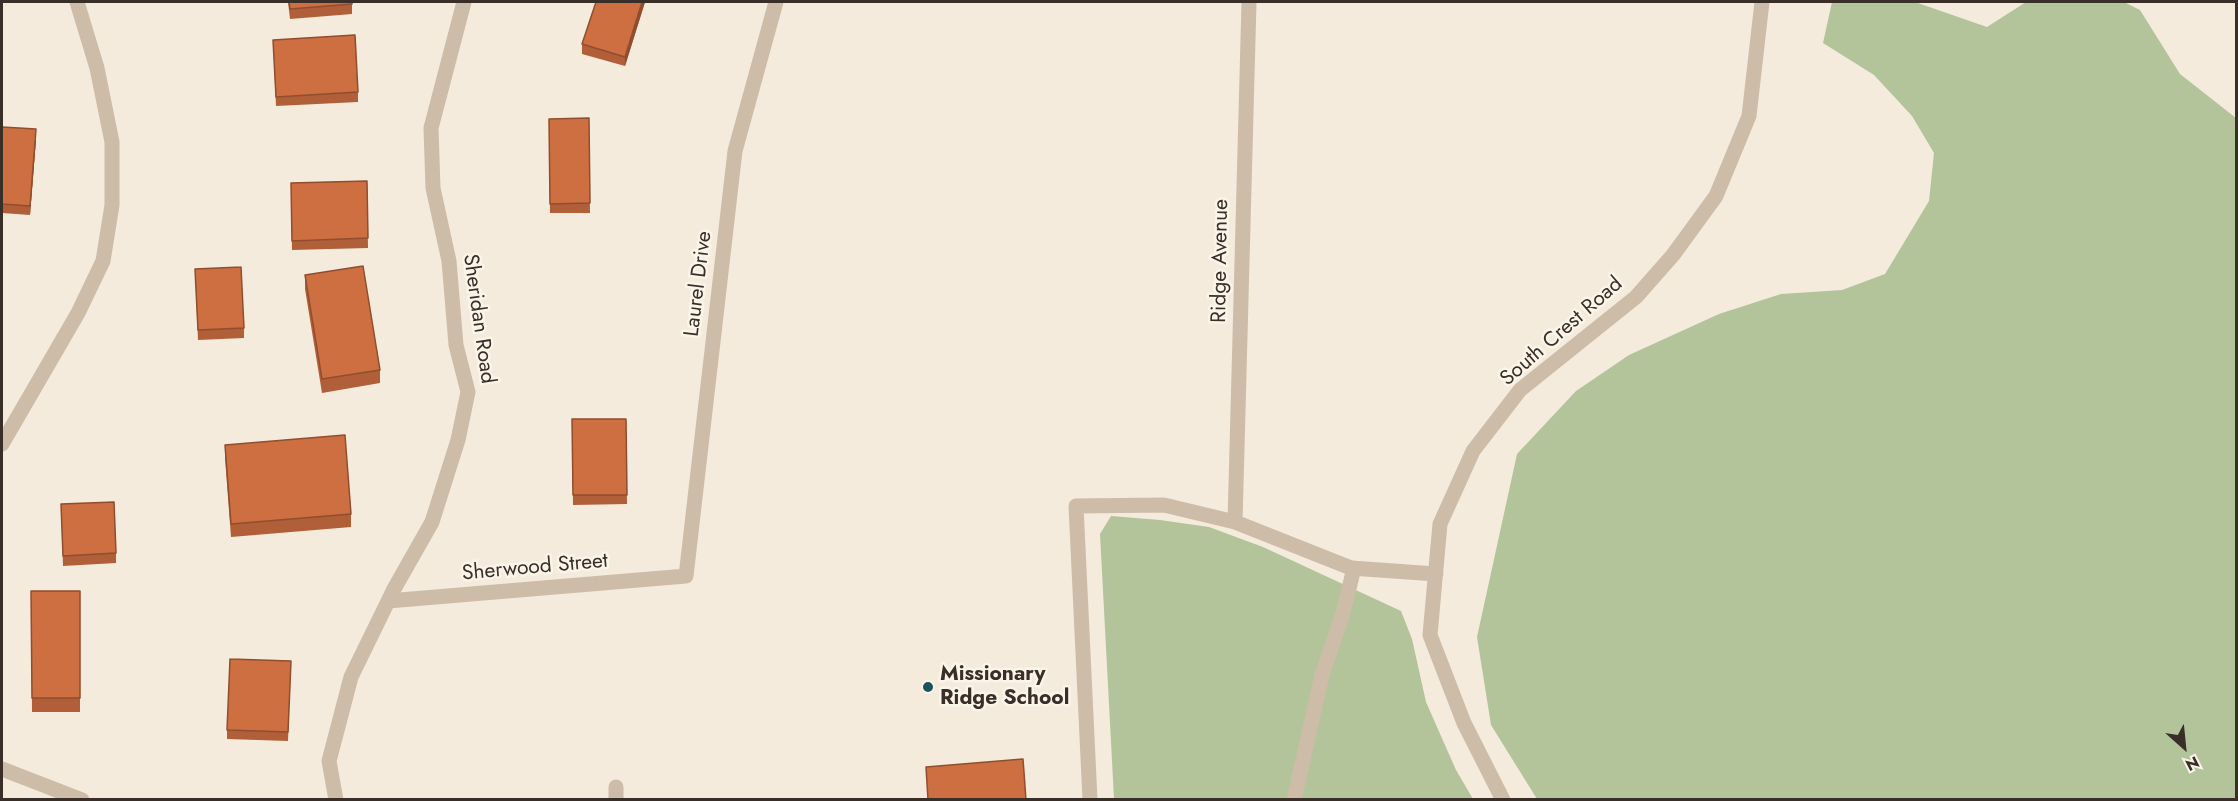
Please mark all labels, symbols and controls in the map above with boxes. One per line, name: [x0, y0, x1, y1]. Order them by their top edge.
street label: Ridge Avenue: [1207, 199, 1235, 323]
street label: Laurel Drive: [680, 230, 718, 338]
street label: Sheridan Road: [456, 253, 500, 385]
street label: South Crest Road: [1496, 272, 1628, 392]
street label: Sherwood Street: [461, 549, 609, 587]
place label: Missionary Ridge School: [940, 662, 1069, 712]
marker: Missionary Ridge School: [921, 680, 935, 694]
north arrow: [2154, 717, 2214, 777]
text: N: [2182, 750, 2203, 777]

